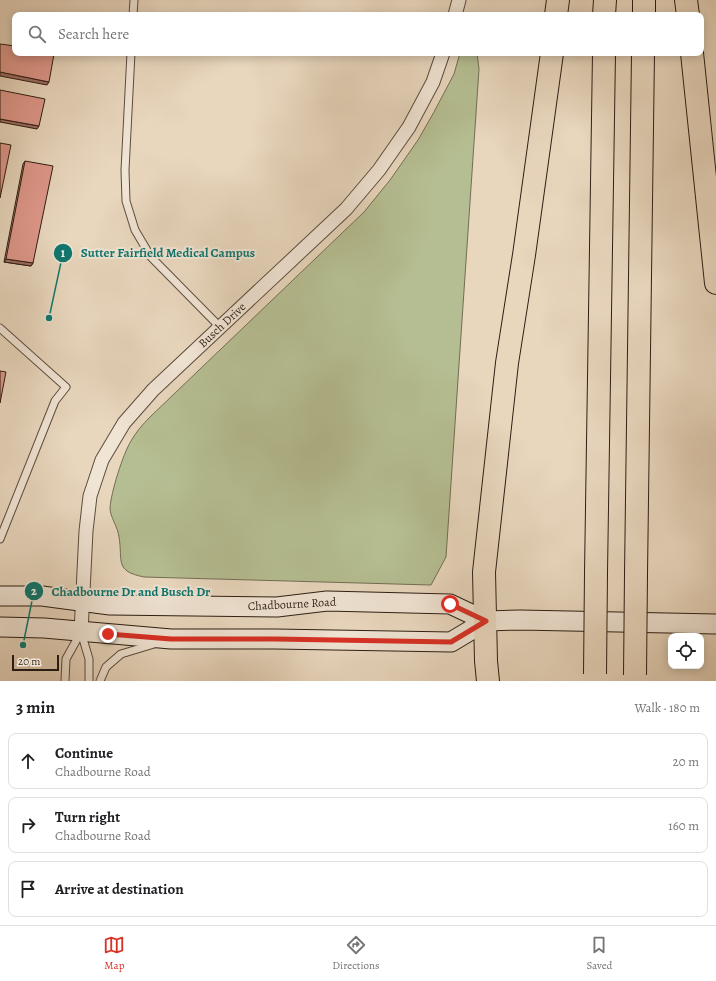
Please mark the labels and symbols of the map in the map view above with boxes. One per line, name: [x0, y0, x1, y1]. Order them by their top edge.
callout: Sutter Fairfield Medical Campus: [53, 240, 263, 265]
text: Sutter Fairfield Medical Campus: [81, 244, 255, 261]
text: 1: [61, 245, 66, 261]
street label: Busch Drive: [195, 299, 249, 351]
callout: Chadbourne Dr and Busch Dr: [24, 579, 219, 604]
text: 2: [31, 583, 37, 599]
text: Chadbourne Dr and Busch Dr: [52, 583, 211, 600]
street label: Chadbourne Road: [247, 594, 337, 614]
route start: [441, 595, 459, 613]
route end: [99, 625, 117, 643]
scale bar: [12, 653, 59, 672]

